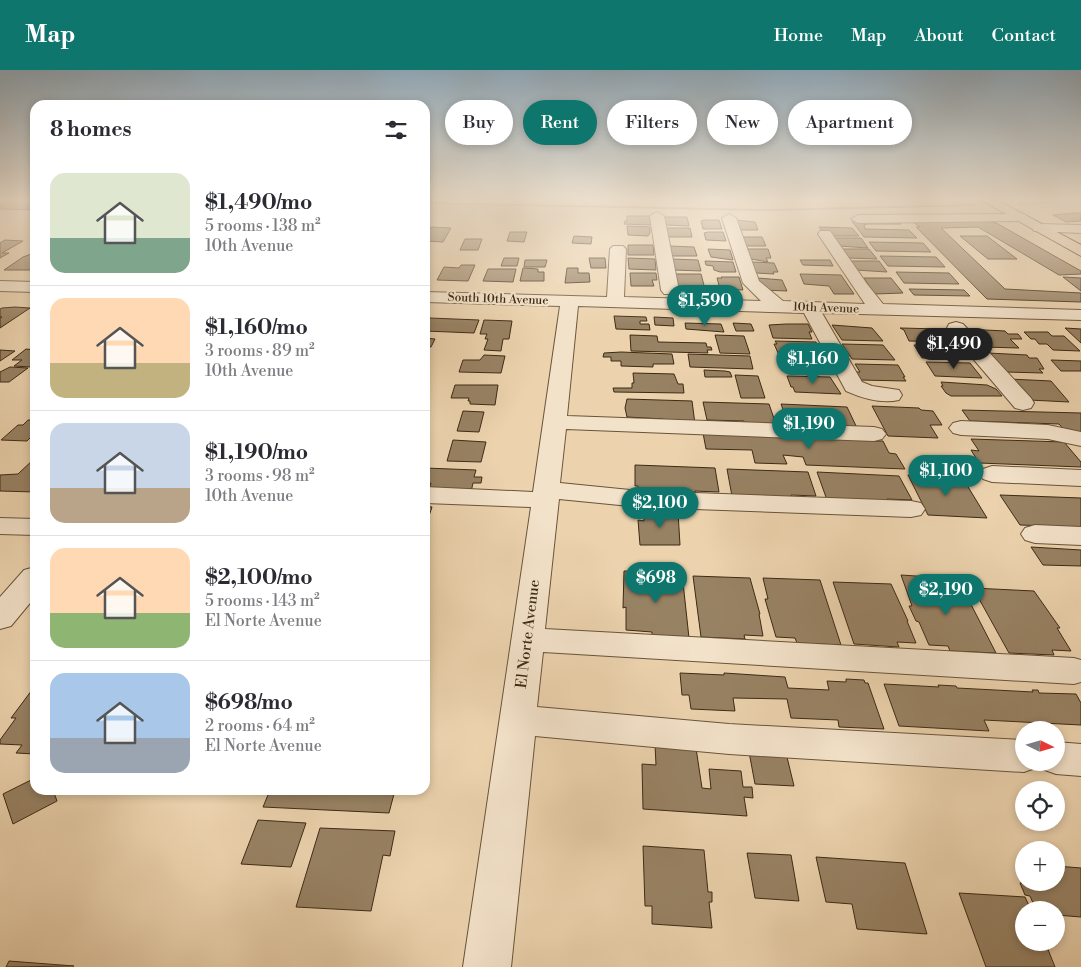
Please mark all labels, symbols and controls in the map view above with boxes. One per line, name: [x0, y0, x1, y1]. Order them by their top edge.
text: Map: [25, 20, 75, 50]
text: Home: [774, 24, 823, 47]
text: Map: [851, 24, 887, 47]
text: About: [915, 24, 964, 47]
text: Contact: [992, 24, 1056, 47]
chip: Buy: [445, 100, 513, 145]
chip: Rent: [523, 100, 597, 145]
chip: Filters: [607, 100, 697, 145]
chip: New: [707, 100, 778, 145]
chip: Apartment: [788, 100, 912, 145]
icon: filters: [382, 116, 410, 144]
text: 8 homes: [50, 117, 132, 143]
text: $1,490/mo: [205, 190, 312, 216]
icon: home: [90, 193, 150, 253]
text: 5 rooms · 138 m²: [205, 216, 321, 236]
text: 10th Avenue: [205, 236, 293, 256]
pin: $1,590: [664, 284, 746, 327]
street label: South 10th Avenue: [447, 290, 549, 308]
text: $1,590: [678, 291, 732, 311]
street label: 10th Avenue: [793, 299, 859, 317]
text: $1,160/mo: [205, 315, 308, 341]
icon: home: [90, 318, 150, 378]
pin: $1,490: [913, 328, 995, 370]
text: $1,490: [927, 334, 981, 354]
text: 3 rooms · 89 m²: [205, 341, 315, 361]
pin: $1,160: [772, 342, 854, 385]
text: $1,160: [787, 349, 839, 369]
text: 10th Avenue: [205, 361, 293, 381]
pin: $1,190: [768, 408, 850, 450]
text: $1,190: [783, 414, 835, 434]
text: $1,190/mo: [205, 440, 308, 466]
icon: home: [90, 443, 150, 503]
pin: $1,100: [905, 454, 987, 497]
text: $1,100: [920, 461, 972, 481]
text: 3 rooms · 98 m²: [205, 466, 315, 486]
text: 10th Avenue: [205, 486, 293, 506]
pin: $2,100: [619, 486, 701, 529]
text: $2,100: [632, 493, 688, 513]
pin: $698: [626, 562, 686, 604]
text: $2,100/mo: [205, 565, 313, 591]
icon: home: [90, 568, 150, 628]
text: $698: [636, 568, 676, 588]
pin: $2,190: [905, 574, 987, 616]
street label: El Norte Avenue: [512, 578, 544, 690]
text: $2,190: [919, 580, 973, 600]
text: 5 rooms · 143 m²: [205, 591, 320, 611]
text: El Norte Avenue: [205, 611, 322, 631]
text: $698/mo: [205, 690, 293, 716]
icon: home: [90, 693, 150, 753]
text: 2 rooms · 64 m²: [205, 716, 315, 736]
north arrow: [1015, 721, 1065, 771]
map controls: [1015, 721, 1065, 951]
text: El Norte Avenue: [205, 736, 322, 756]
button: locate: [1015, 781, 1065, 831]
button: +: [1015, 841, 1065, 891]
button: −: [1015, 901, 1065, 951]

